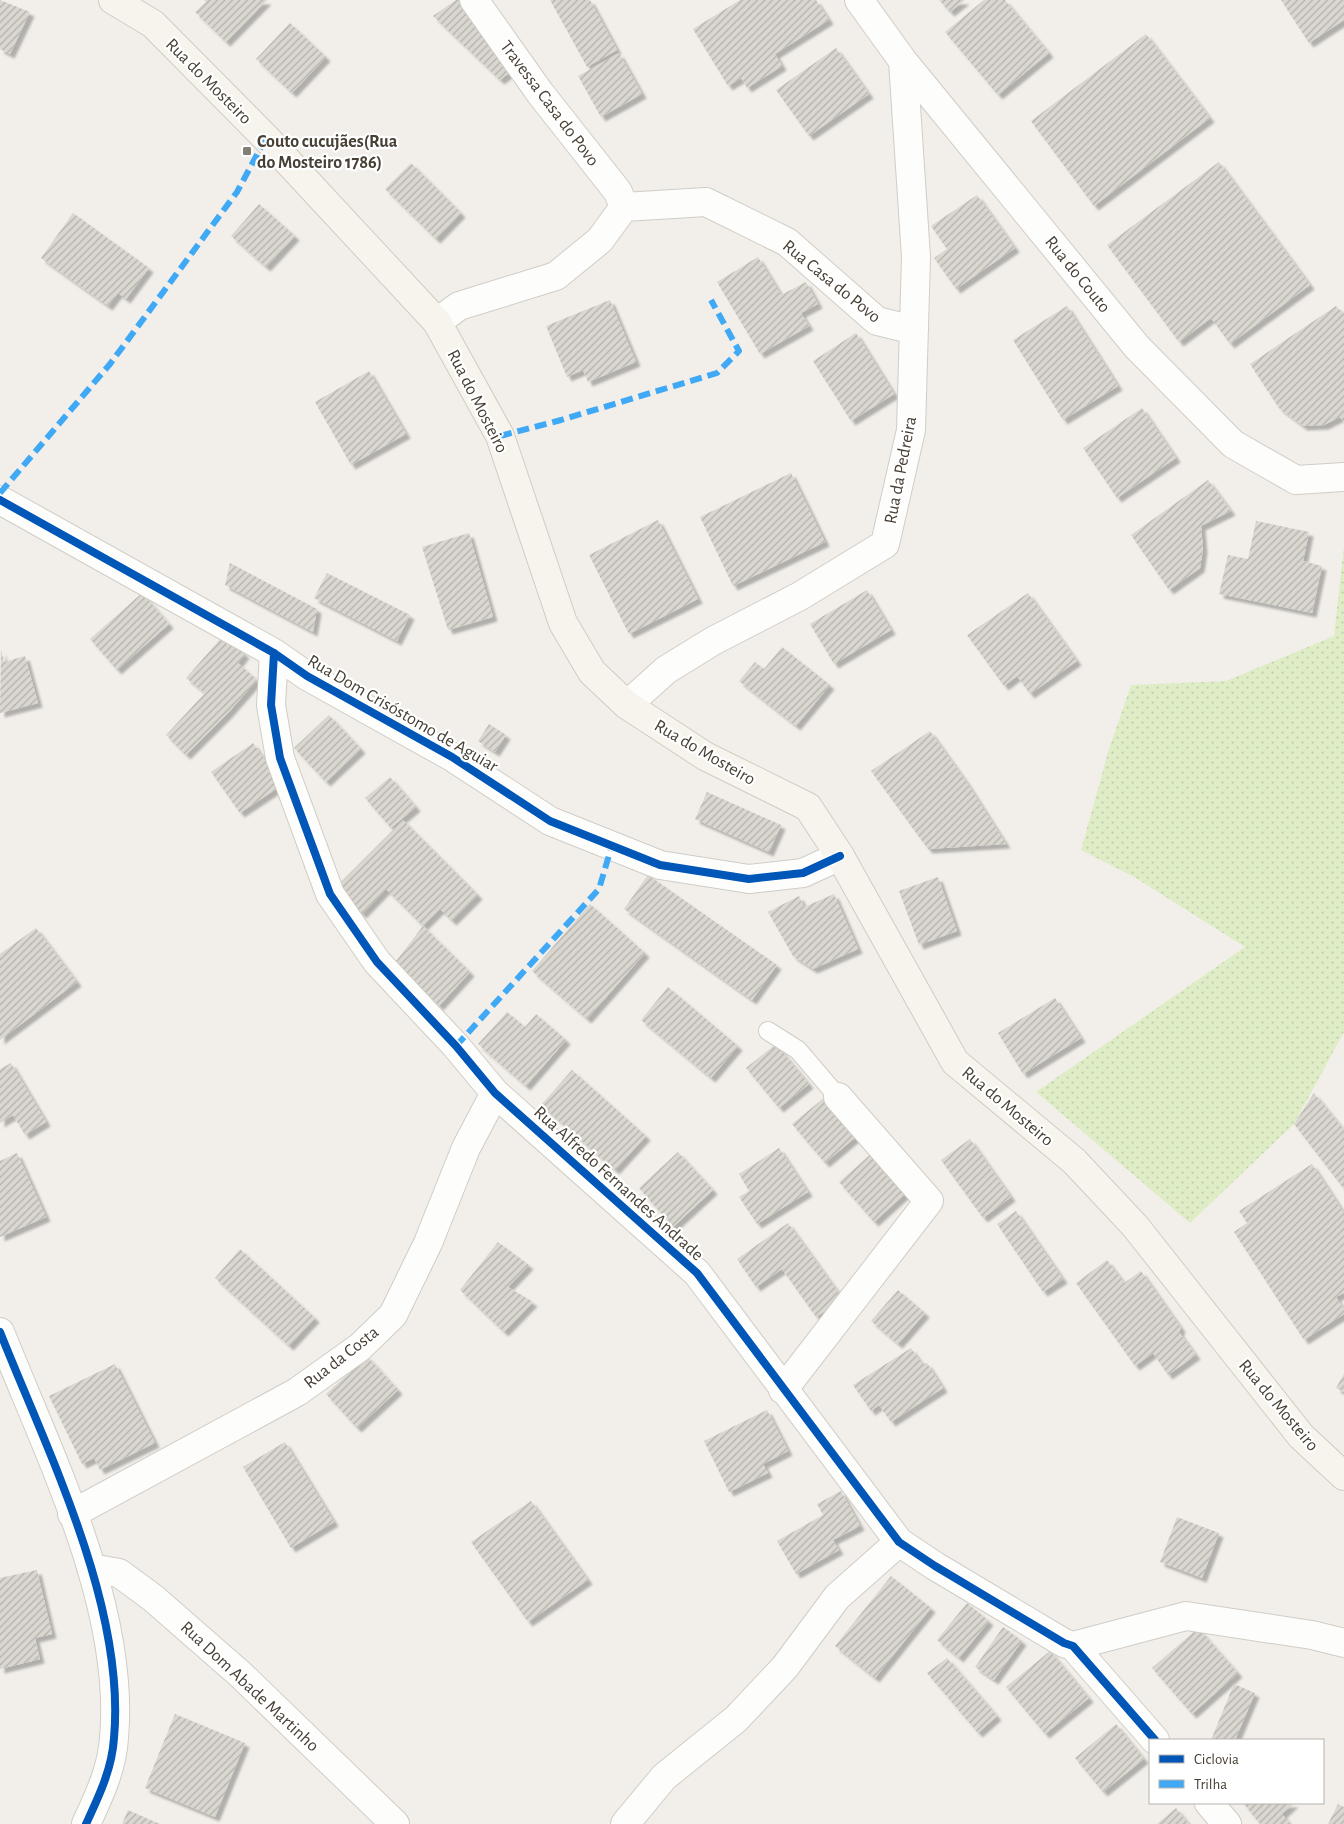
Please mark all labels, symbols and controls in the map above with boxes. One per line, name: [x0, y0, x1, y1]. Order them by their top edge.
street label: Rua do Mosteiro: [162, 35, 255, 128]
street label: Travessa Casa do Povo: [496, 38, 602, 170]
place label: Couto cucujães(Rua do Mosteiro 1786): [257, 133, 398, 172]
marker: Couto cucujães(Rua do Mosteiro 1786): [241, 145, 253, 157]
street label: Rua do Couto: [1041, 233, 1113, 316]
street label: Rua Casa do Povo: [779, 237, 884, 327]
street label: Rua do Mosteiro: [443, 347, 511, 456]
street label: Rua da Pedreira: [882, 415, 920, 526]
street label: Rua Dom Crisóstomo de Aguiar: [304, 652, 501, 776]
street label: Rua do Mosteiro: [651, 717, 758, 789]
street label: Rua do Mosteiro: [958, 1063, 1057, 1150]
street label: Rua Alfredo Fernandes Andrade: [530, 1103, 707, 1264]
street label: Rua da Costa: [301, 1323, 382, 1392]
street label: Rua do Mosteiro: [1235, 1356, 1322, 1455]
street label: Rua Dom Abade Martinho: [177, 1618, 322, 1755]
legend: [1149, 1739, 1324, 1804]
text: Ciclovia: [1194, 1752, 1239, 1767]
text: Trilha: [1194, 1777, 1227, 1792]

